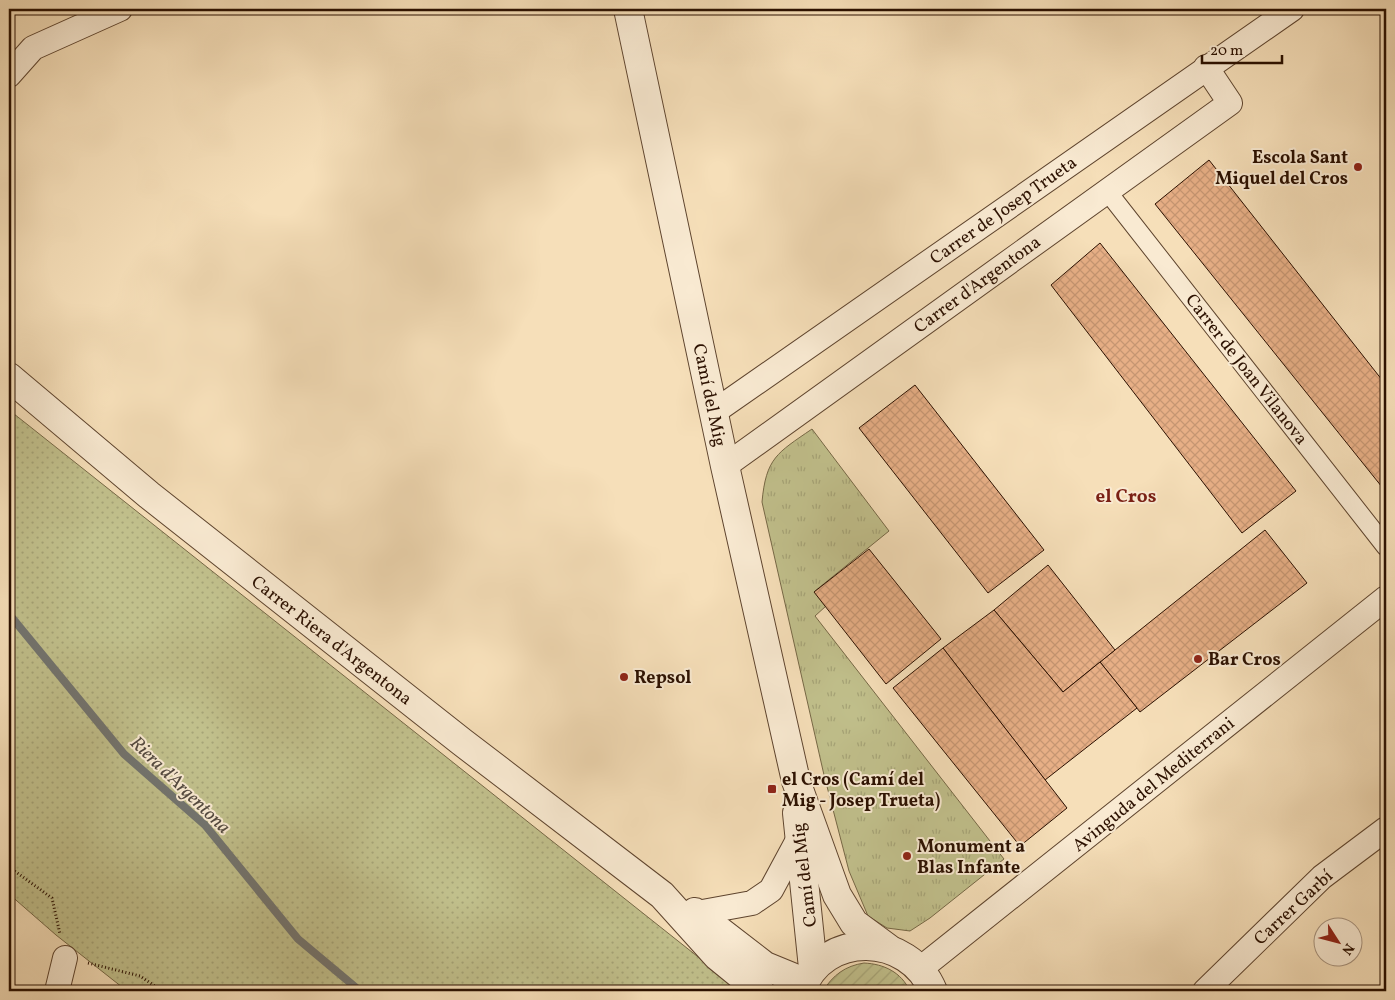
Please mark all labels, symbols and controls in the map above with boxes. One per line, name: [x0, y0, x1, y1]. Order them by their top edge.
scale bar: [1202, 32, 1282, 64]
text: 20 m: [1210, 41, 1243, 62]
place label: Escola Sant Miquel del Cros: [1215, 146, 1348, 192]
street label: Carrer de Josep Trueta: [925, 151, 1082, 271]
marker: Escola Sant Miquel del Cros: [1352, 161, 1364, 173]
street label: Carrer d'Argentona: [909, 231, 1047, 340]
street label: Carrer de Joan Vilanova: [1179, 289, 1313, 451]
street label: Camí del Mig: [685, 341, 732, 449]
district label: el Cros: [1096, 484, 1157, 510]
street label: Carrer Riera d'Argentona: [245, 570, 417, 712]
place label: Bar Cros: [1208, 648, 1281, 673]
marker: Bar Cros: [1192, 653, 1204, 665]
place label: Repsol: [634, 666, 691, 691]
marker: Repsol: [618, 671, 630, 683]
street label: Avinguda del Mediterrani: [1067, 712, 1240, 859]
water label: Riera d'Argentona: [124, 731, 236, 840]
place label: el Cros (Camí del Mig - Josep Trueta): [782, 768, 941, 814]
marker: el Cros (Camí del Mig - Josep Trueta): [766, 783, 778, 795]
street label: Camí del Mig: [787, 821, 824, 928]
place label: Monument a Blas Infante: [917, 835, 1025, 881]
marker: Monument a Blas Infante: [901, 850, 913, 862]
street label: Carrer Garbí: [1249, 864, 1340, 951]
north arrow: [1312, 918, 1362, 968]
text: N: [1337, 939, 1358, 958]

